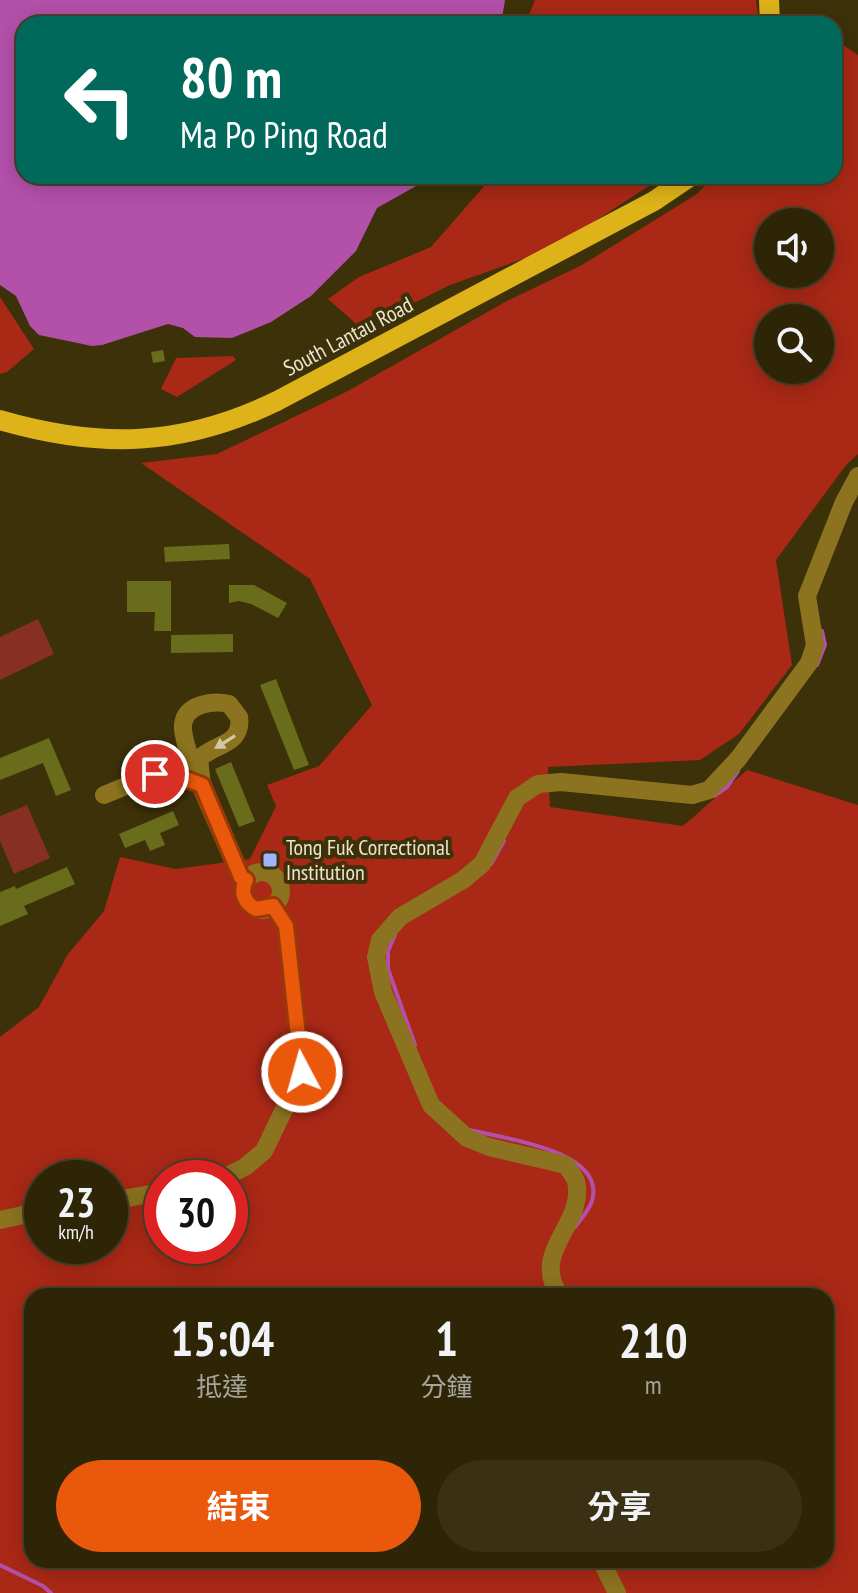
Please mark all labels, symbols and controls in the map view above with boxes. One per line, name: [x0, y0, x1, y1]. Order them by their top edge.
text: 80 m: [180, 41, 282, 113]
icon: left: [48, 48, 152, 152]
text: Ma Po Ping Road: [180, 111, 388, 158]
map controls: [754, 208, 834, 384]
button: sound: [754, 208, 834, 288]
street label: South Lantau Road: [278, 290, 418, 382]
button: search: [754, 304, 834, 384]
one-way arrow: [214, 735, 236, 749]
pin: [121, 740, 189, 808]
icon: arrive: [133, 752, 177, 796]
place label: Tong Fuk Correctional Institution: [286, 833, 451, 886]
marker: Tong Fuk Correctional Institution: [261, 851, 279, 869]
position arrow: [260, 1030, 344, 1114]
speed limit sign: 30: [144, 1160, 248, 1264]
text: 23: [57, 1176, 95, 1228]
text: km/h: [58, 1219, 94, 1245]
text: 15:04: [170, 1307, 274, 1369]
text: 1: [435, 1307, 458, 1369]
text: 210: [619, 1309, 688, 1371]
text: m: [645, 1368, 662, 1401]
text: 抵達: [196, 1370, 248, 1403]
text: 分鐘: [420, 1370, 473, 1403]
button: 結束: [56, 1460, 421, 1552]
button: 分享: [437, 1460, 802, 1552]

